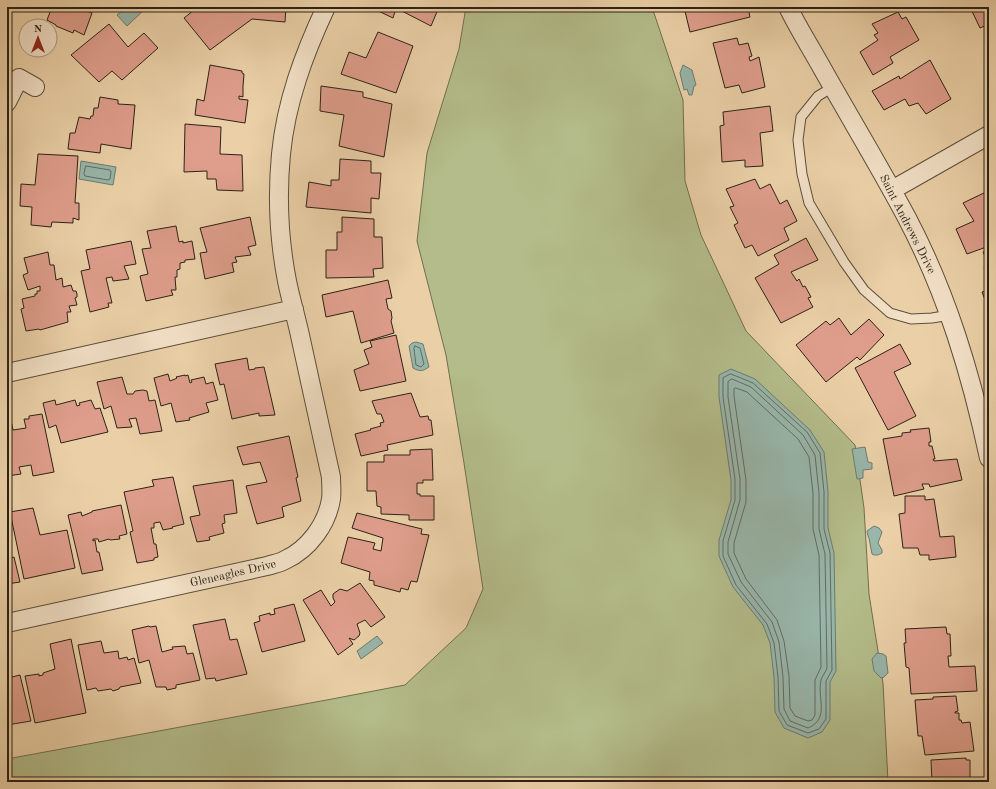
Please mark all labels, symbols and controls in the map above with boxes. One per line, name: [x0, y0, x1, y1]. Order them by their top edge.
north arrow: [18, 18, 58, 58]
text: N: [34, 24, 43, 35]
street label: Saint Andrews Drive: [877, 173, 938, 276]
street label: Gleneagles Drive: [189, 558, 278, 590]

